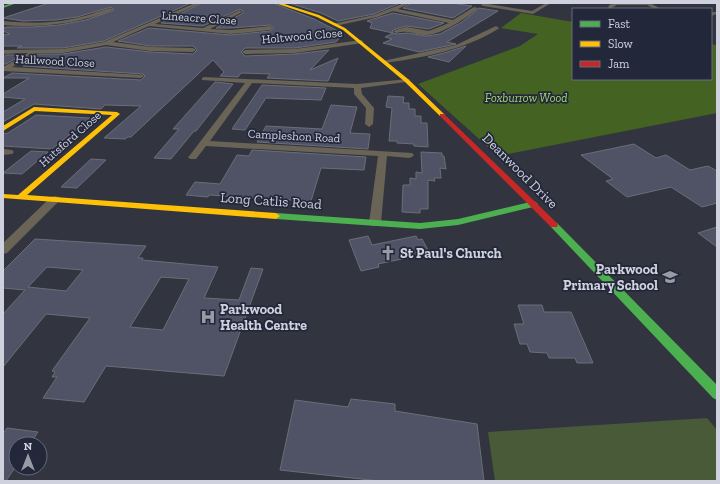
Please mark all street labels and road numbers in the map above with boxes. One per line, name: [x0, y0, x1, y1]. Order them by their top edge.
street label: Lineacre Close: [161, 8, 237, 28]
street label: Holtwood Close: [261, 25, 343, 47]
street label: Hallwood Close: [15, 52, 96, 70]
street label: Hutsford Close: [36, 108, 104, 170]
street label: Campleshon Road: [247, 127, 341, 145]
street label: Deanwood Drive: [479, 130, 562, 213]
street label: Long Catlis Road: [220, 189, 323, 213]

